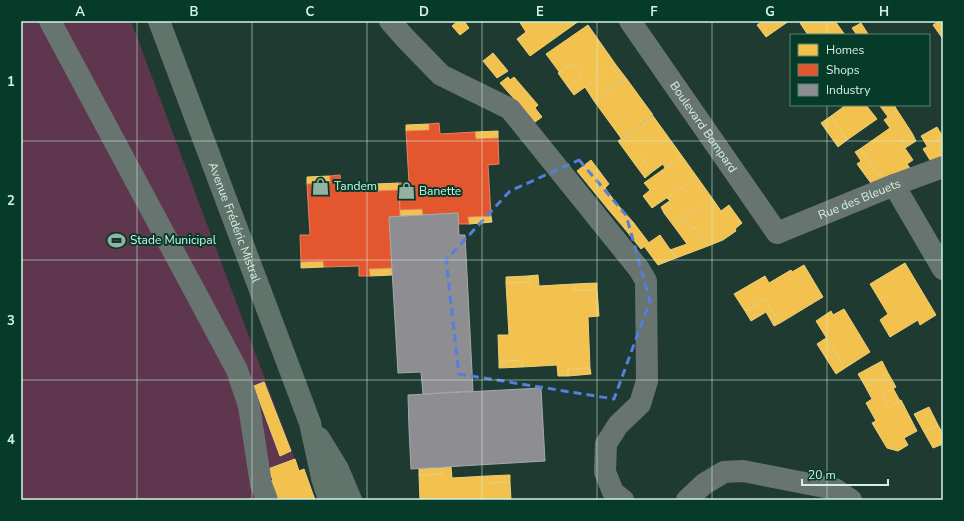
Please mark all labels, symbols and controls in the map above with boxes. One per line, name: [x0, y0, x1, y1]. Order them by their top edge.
text: A: [75, 3, 85, 21]
text: B: [190, 3, 199, 21]
text: C: [306, 3, 315, 21]
text: D: [419, 3, 429, 21]
text: E: [536, 3, 544, 21]
text: F: [650, 3, 658, 21]
text: G: [765, 3, 775, 21]
text: H: [879, 3, 889, 21]
legend: [790, 34, 930, 106]
text: Homes: [826, 42, 864, 58]
text: Shops: [826, 62, 860, 78]
text: 1: [7, 73, 15, 91]
street label: Boulevard Bompard: [666, 78, 741, 176]
text: Industry: [826, 82, 871, 98]
street label: Avenue Frédéric Mistral: [205, 160, 265, 285]
street label: Rue des Bleuets: [816, 175, 903, 223]
shop icon: Tandem: [311, 176, 331, 196]
place label: Tandem: [334, 178, 377, 194]
shop icon: Banette: [396, 181, 416, 201]
place label: Banette: [419, 183, 461, 199]
text: 2: [7, 192, 15, 210]
sports icon: Stade Municipal: [107, 230, 127, 250]
place label: Stade Municipal: [130, 232, 217, 248]
text: 3: [7, 312, 15, 330]
text: 4: [7, 431, 15, 449]
scale bar: [802, 461, 888, 487]
text: 20 m: [808, 467, 836, 483]

